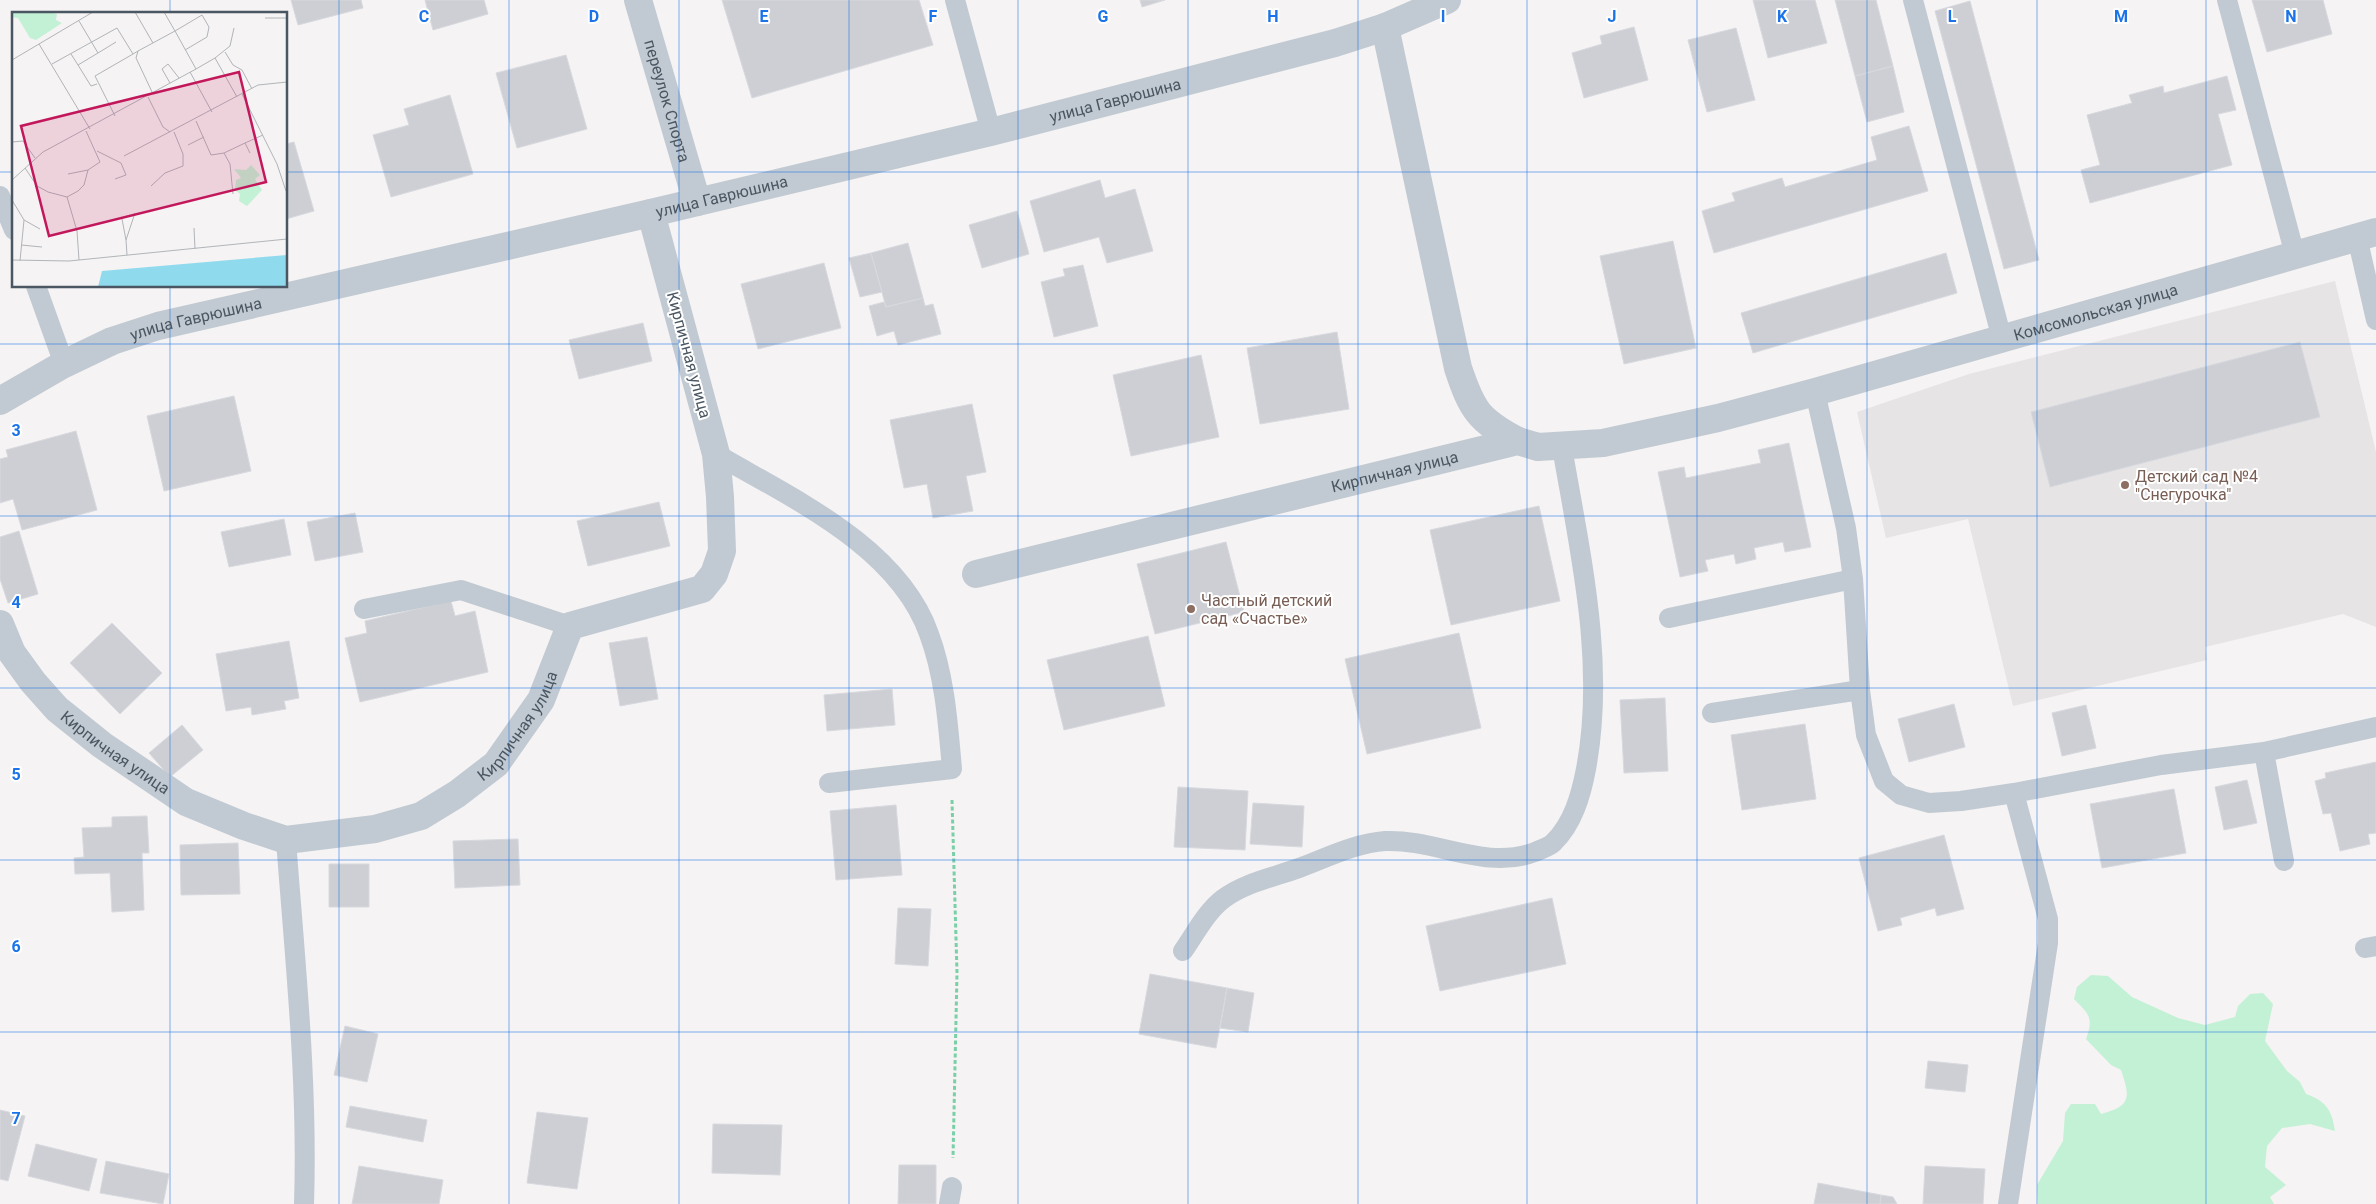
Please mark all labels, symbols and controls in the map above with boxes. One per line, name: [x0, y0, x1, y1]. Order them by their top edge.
text: C: [419, 7, 429, 26]
text: D: [589, 7, 599, 26]
text: E: [760, 7, 769, 26]
text: F: [929, 7, 938, 26]
text: G: [1098, 7, 1109, 26]
text: H: [1267, 7, 1279, 26]
text: I: [1441, 7, 1445, 26]
text: J: [1608, 7, 1616, 26]
text: K: [1777, 7, 1788, 26]
text: L: [1948, 7, 1957, 26]
text: M: [2114, 7, 2128, 26]
text: N: [2285, 7, 2297, 26]
inset map: [12, 12, 288, 288]
street label: переулок Спорта: [641, 37, 694, 164]
street label: улица Гаврюшина: [1047, 74, 1183, 126]
street label: улица Гаврюшина: [654, 171, 790, 221]
street label: Комсомольская улица: [2011, 280, 2180, 344]
street label: Кирпичная улица: [663, 290, 715, 420]
street label: улица Гаврюшина: [127, 293, 263, 344]
text: 3: [11, 421, 21, 440]
street label: Кирпичная улица: [1329, 447, 1460, 496]
place label: Детский сад №4 "Снегурочка": [2135, 467, 2258, 504]
marker: Детский сад №4 "Снегурочка": [2119, 479, 2131, 491]
place label: Частный детский сад «Счастье»: [1201, 591, 1332, 628]
text: 4: [11, 593, 21, 612]
marker: Частный детский сад «Счастье»: [1185, 603, 1197, 615]
street label: Кирпичная улица: [473, 668, 561, 785]
street label: Кирпичная улица: [57, 706, 174, 798]
text: 5: [11, 765, 21, 784]
text: 6: [11, 937, 21, 956]
text: 7: [11, 1109, 21, 1128]

